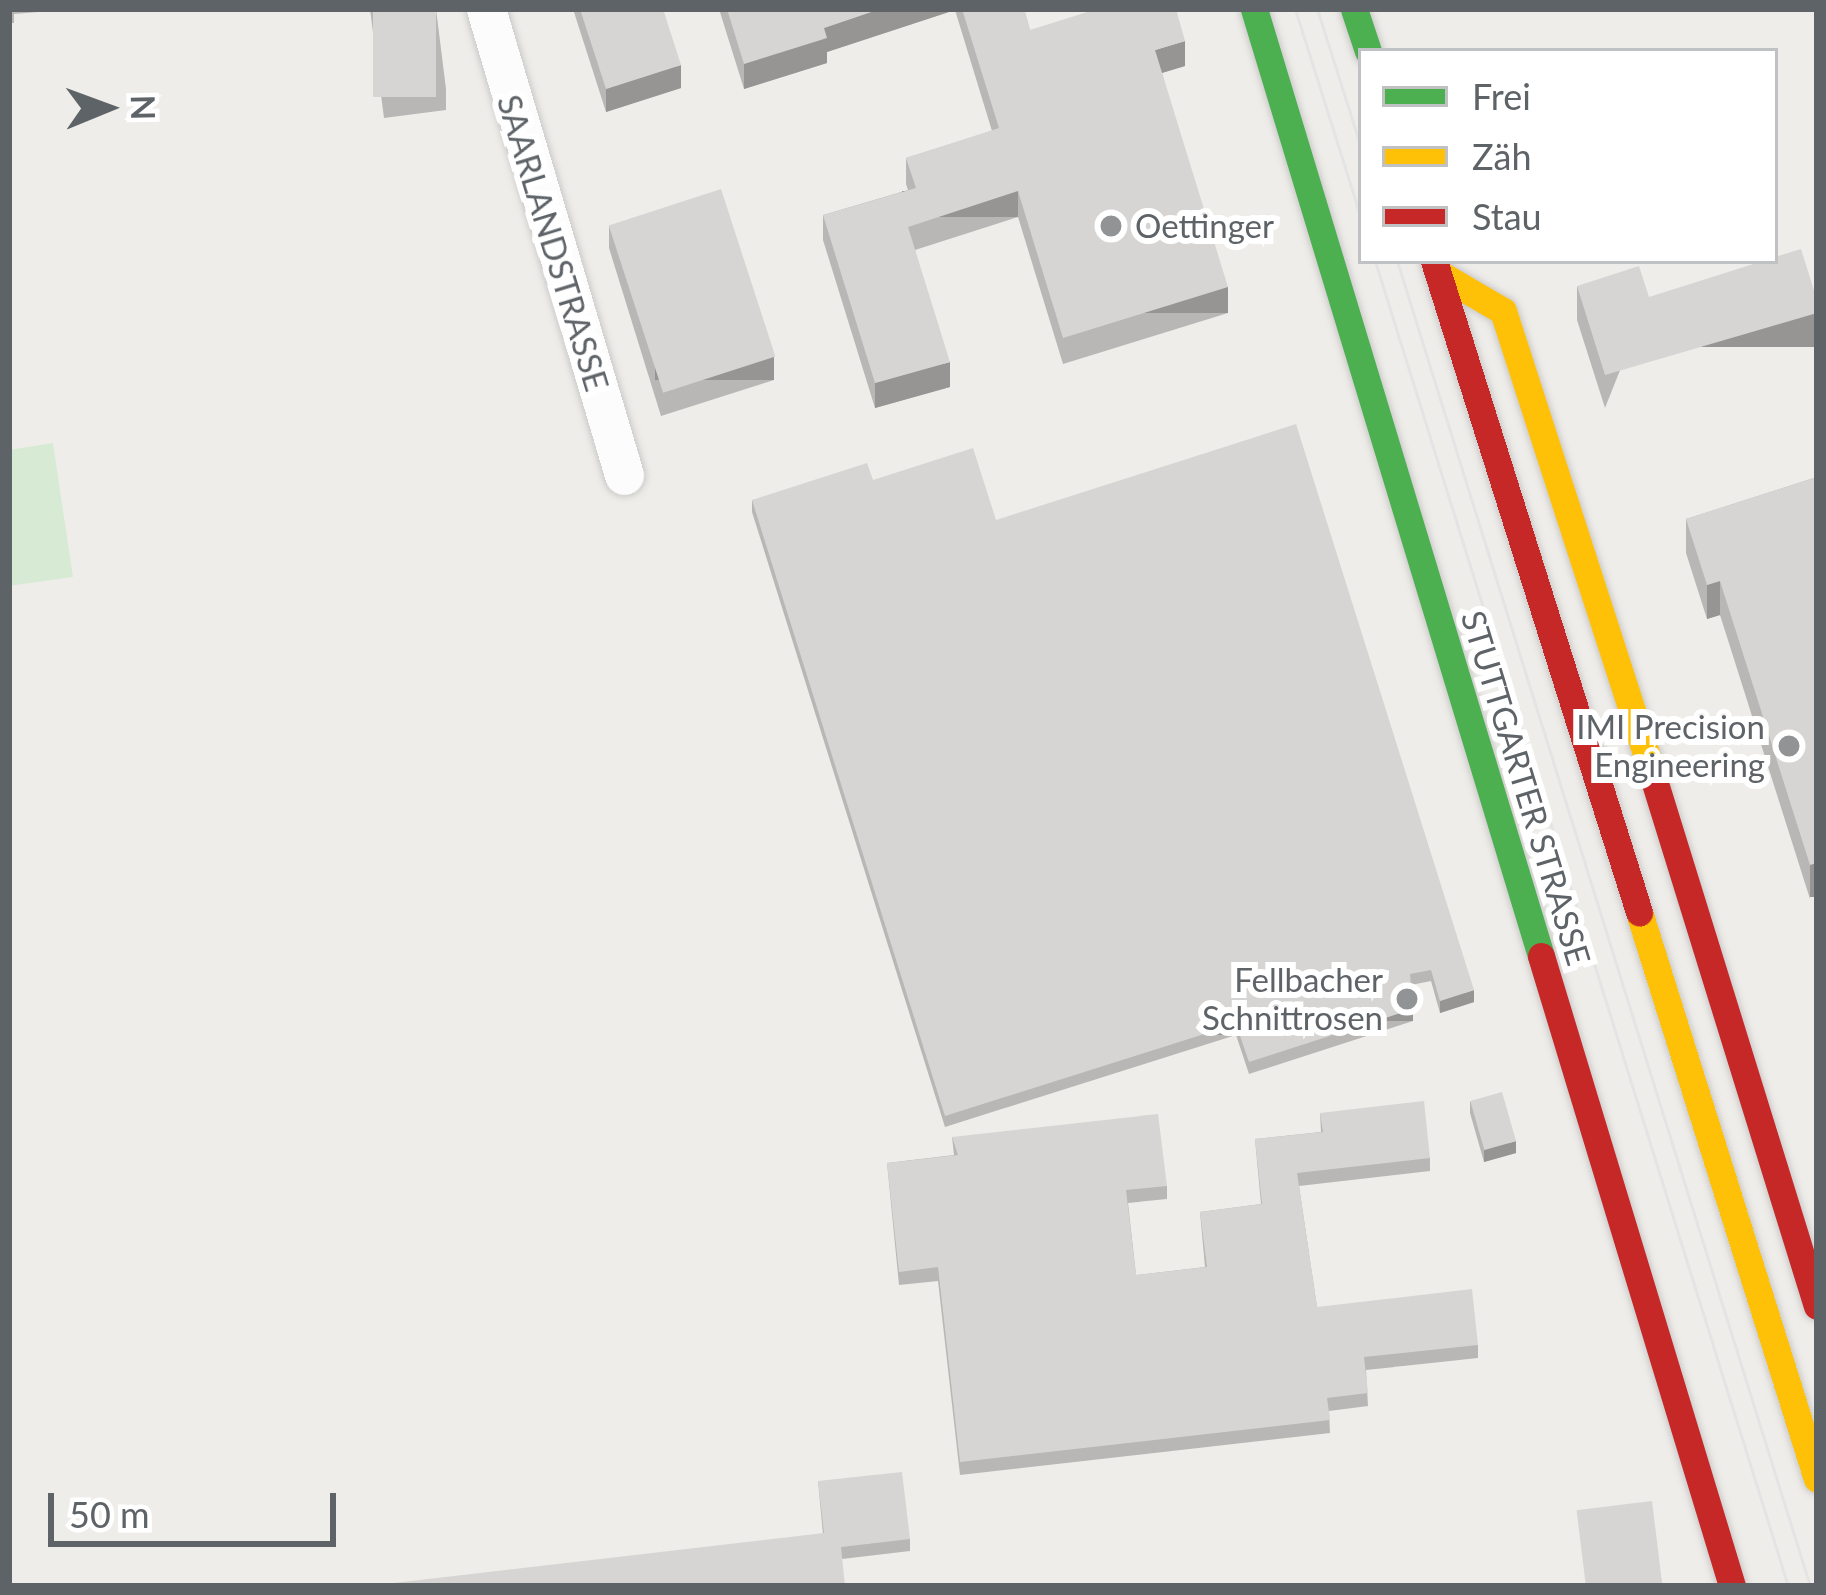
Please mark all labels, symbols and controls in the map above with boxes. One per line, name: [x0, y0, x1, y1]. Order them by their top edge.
north arrow: [48, 48, 168, 168]
legend: [1358, 48, 1778, 264]
text: Frei: [1472, 74, 1531, 118]
street label: SAARLANDSTRASSE: [489, 90, 617, 396]
text: N: [124, 94, 164, 120]
text: Zäh: [1472, 134, 1532, 178]
text: Stau: [1472, 194, 1542, 238]
place label: Oettinger: [1135, 206, 1274, 246]
marker: Oettinger: [1098, 213, 1124, 239]
street label: STUTTGARTER STRASSE: [1453, 606, 1599, 970]
place label: IMI Precision Engineering: [1576, 707, 1765, 785]
marker: IMI Precision Engineering: [1776, 733, 1802, 759]
place label: Fellbacher Schnittrosen: [1202, 960, 1383, 1038]
marker: Fellbacher Schnittrosen: [1394, 986, 1420, 1012]
scale bar: [54, 1469, 342, 1543]
text: 50 m: [69, 1492, 150, 1536]

